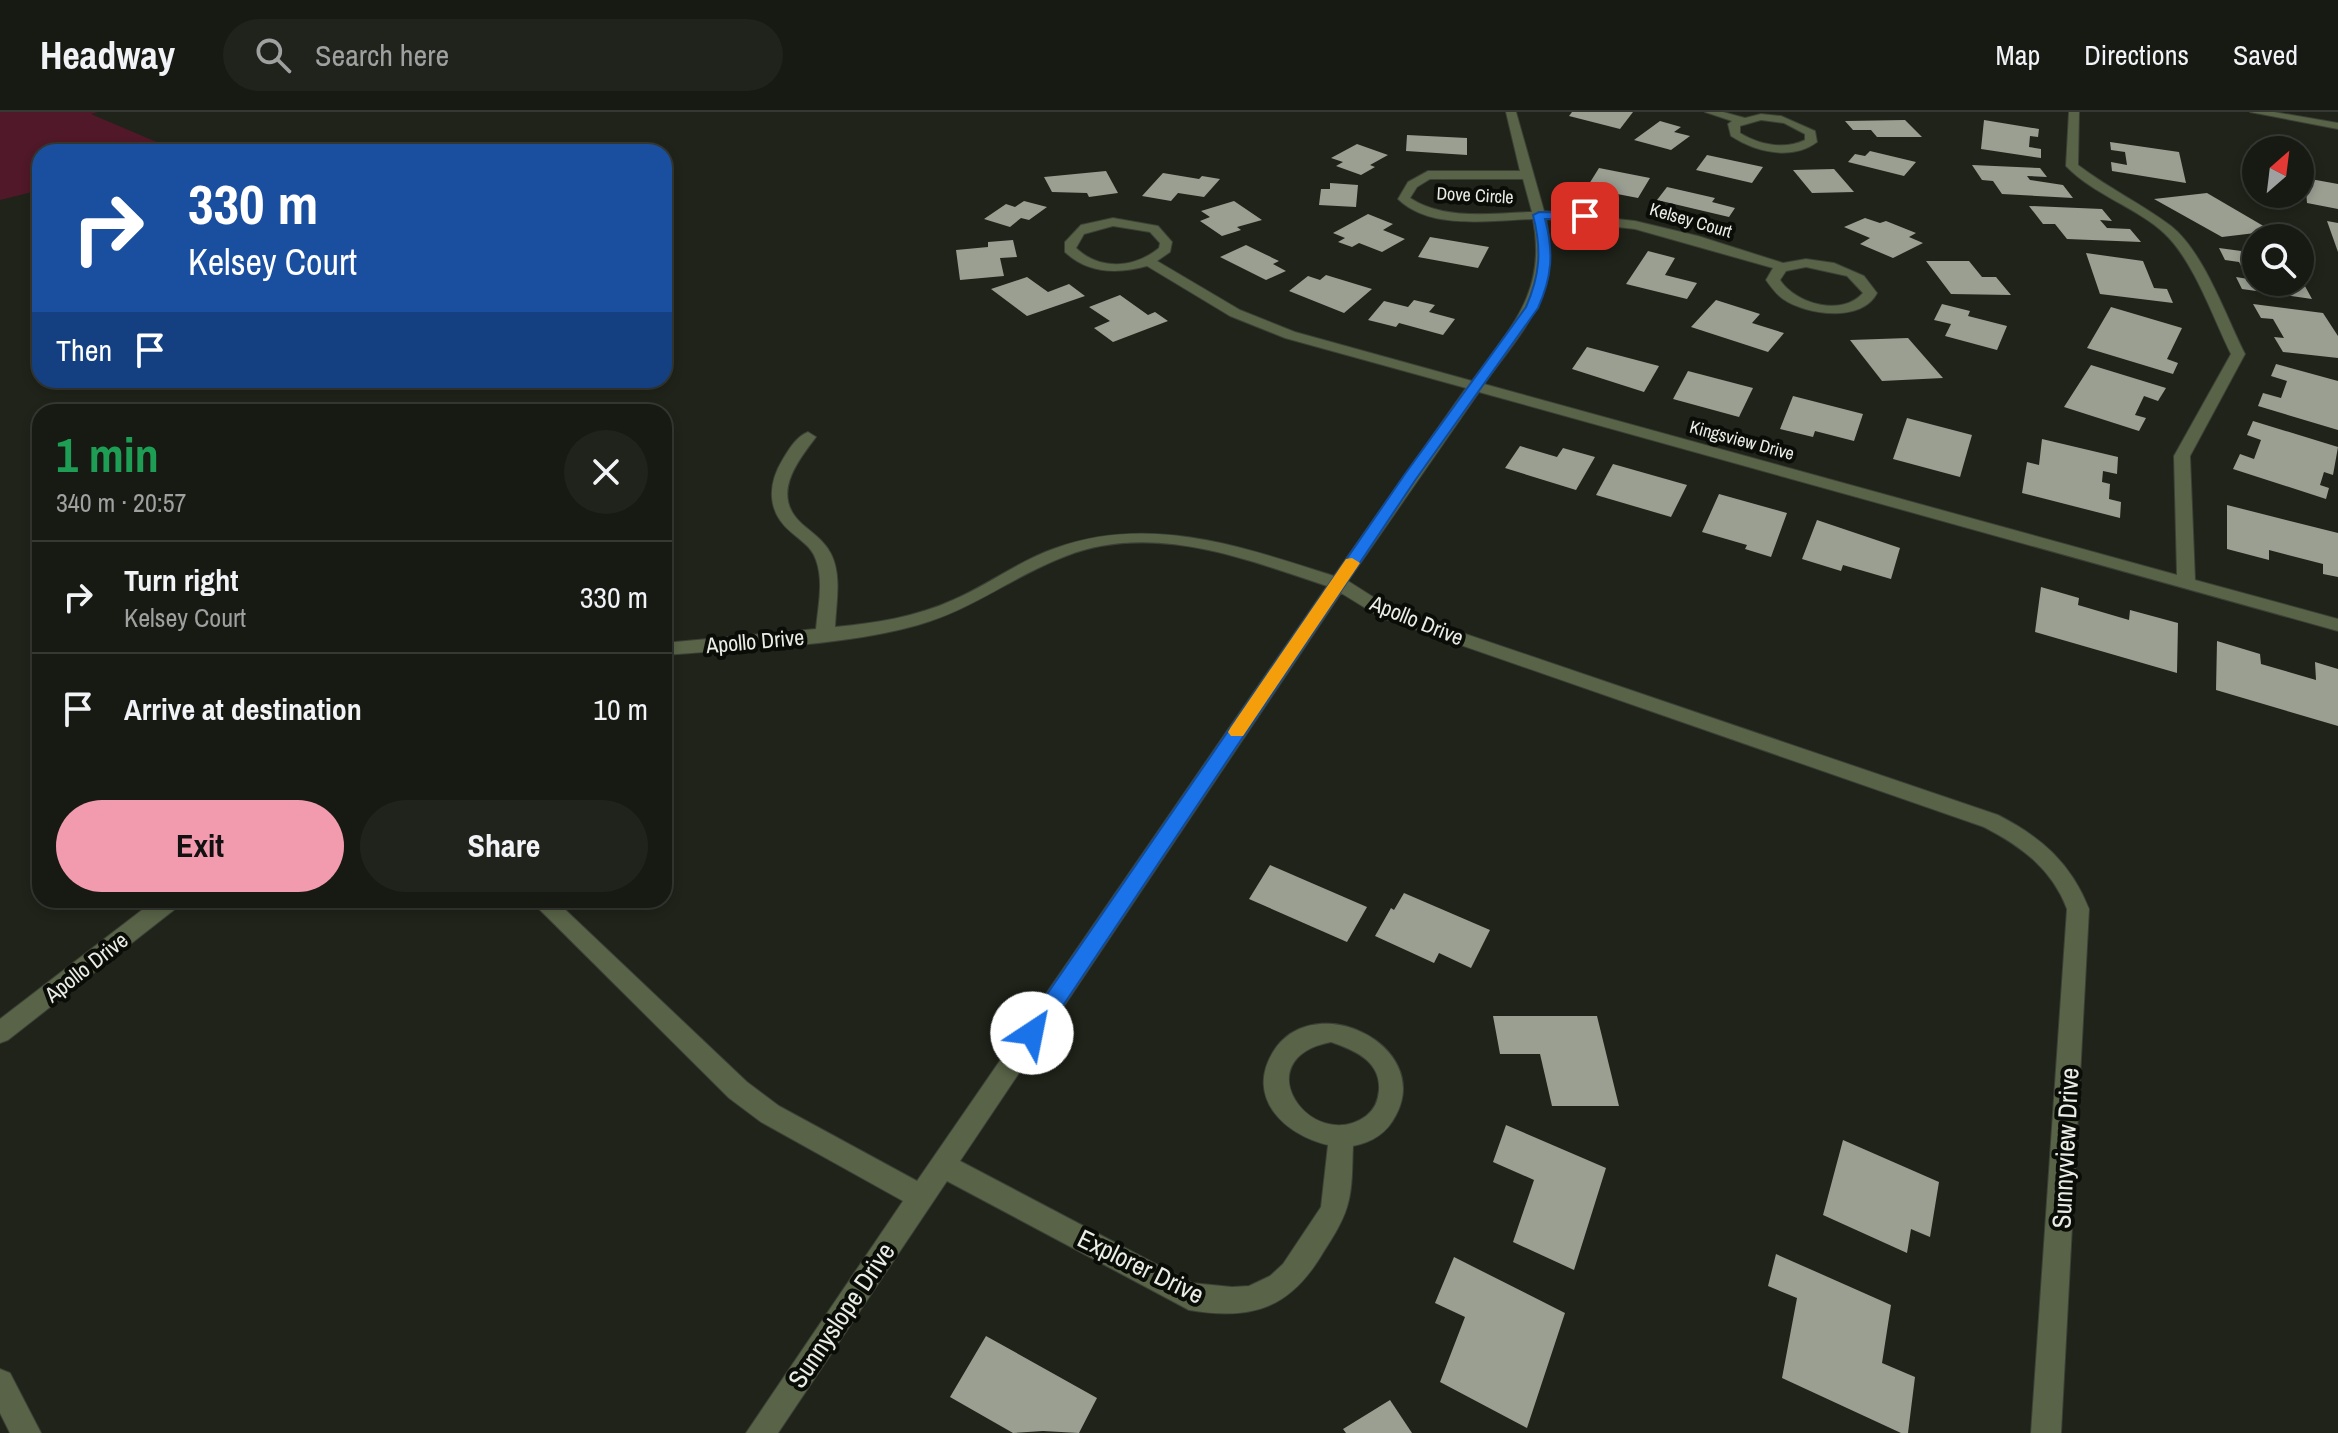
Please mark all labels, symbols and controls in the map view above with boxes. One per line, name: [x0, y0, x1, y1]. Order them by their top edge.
search box: [223, 19, 783, 91]
text: Headway: [40, 30, 175, 81]
icon: search: [251, 33, 295, 77]
text: Search here: [315, 35, 449, 75]
text: Map: [1996, 36, 2040, 74]
text: Directions: [2084, 36, 2189, 74]
text: Saved: [2233, 36, 2298, 74]
north arrow: [2242, 136, 2314, 208]
map controls: [2242, 136, 2314, 296]
text: 330 m: [188, 166, 318, 241]
icon: right: [56, 176, 160, 280]
street label: Dove Circle: [1436, 180, 1514, 210]
pin: [1551, 182, 1619, 250]
icon: arrive: [1563, 194, 1607, 238]
street label: Kelsey Court: [1647, 196, 1735, 244]
button: search: [2242, 224, 2314, 296]
text: Kelsey Court: [188, 238, 357, 286]
icon: arrive: [128, 328, 172, 372]
text: Then: [56, 330, 112, 370]
street label: Kingsview Drive: [1687, 414, 1797, 466]
text: 1 min: [56, 422, 159, 487]
button: close: [564, 430, 648, 514]
text: 340 m · 20:57: [56, 485, 186, 520]
text: Turn right: [124, 560, 238, 600]
icon: right: [56, 575, 100, 619]
text: 330 m: [580, 577, 648, 617]
street label: Apollo Drive: [1365, 587, 1468, 652]
text: Kelsey Court: [124, 600, 246, 635]
street label: Apollo Drive: [704, 622, 805, 660]
icon: arrive: [56, 687, 100, 731]
text: Arrive at destination: [124, 689, 362, 729]
text: 10 m: [593, 689, 648, 729]
button: Exit: [56, 800, 344, 892]
button: Share: [360, 800, 648, 892]
street label: Apollo Drive: [37, 925, 134, 1010]
position arrow: [990, 991, 1074, 1075]
street label: Sunnyview Drive: [2043, 1067, 2087, 1229]
street label: Explorer Drive: [1072, 1220, 1210, 1312]
street label: Sunnyslope Drive: [779, 1235, 903, 1395]

